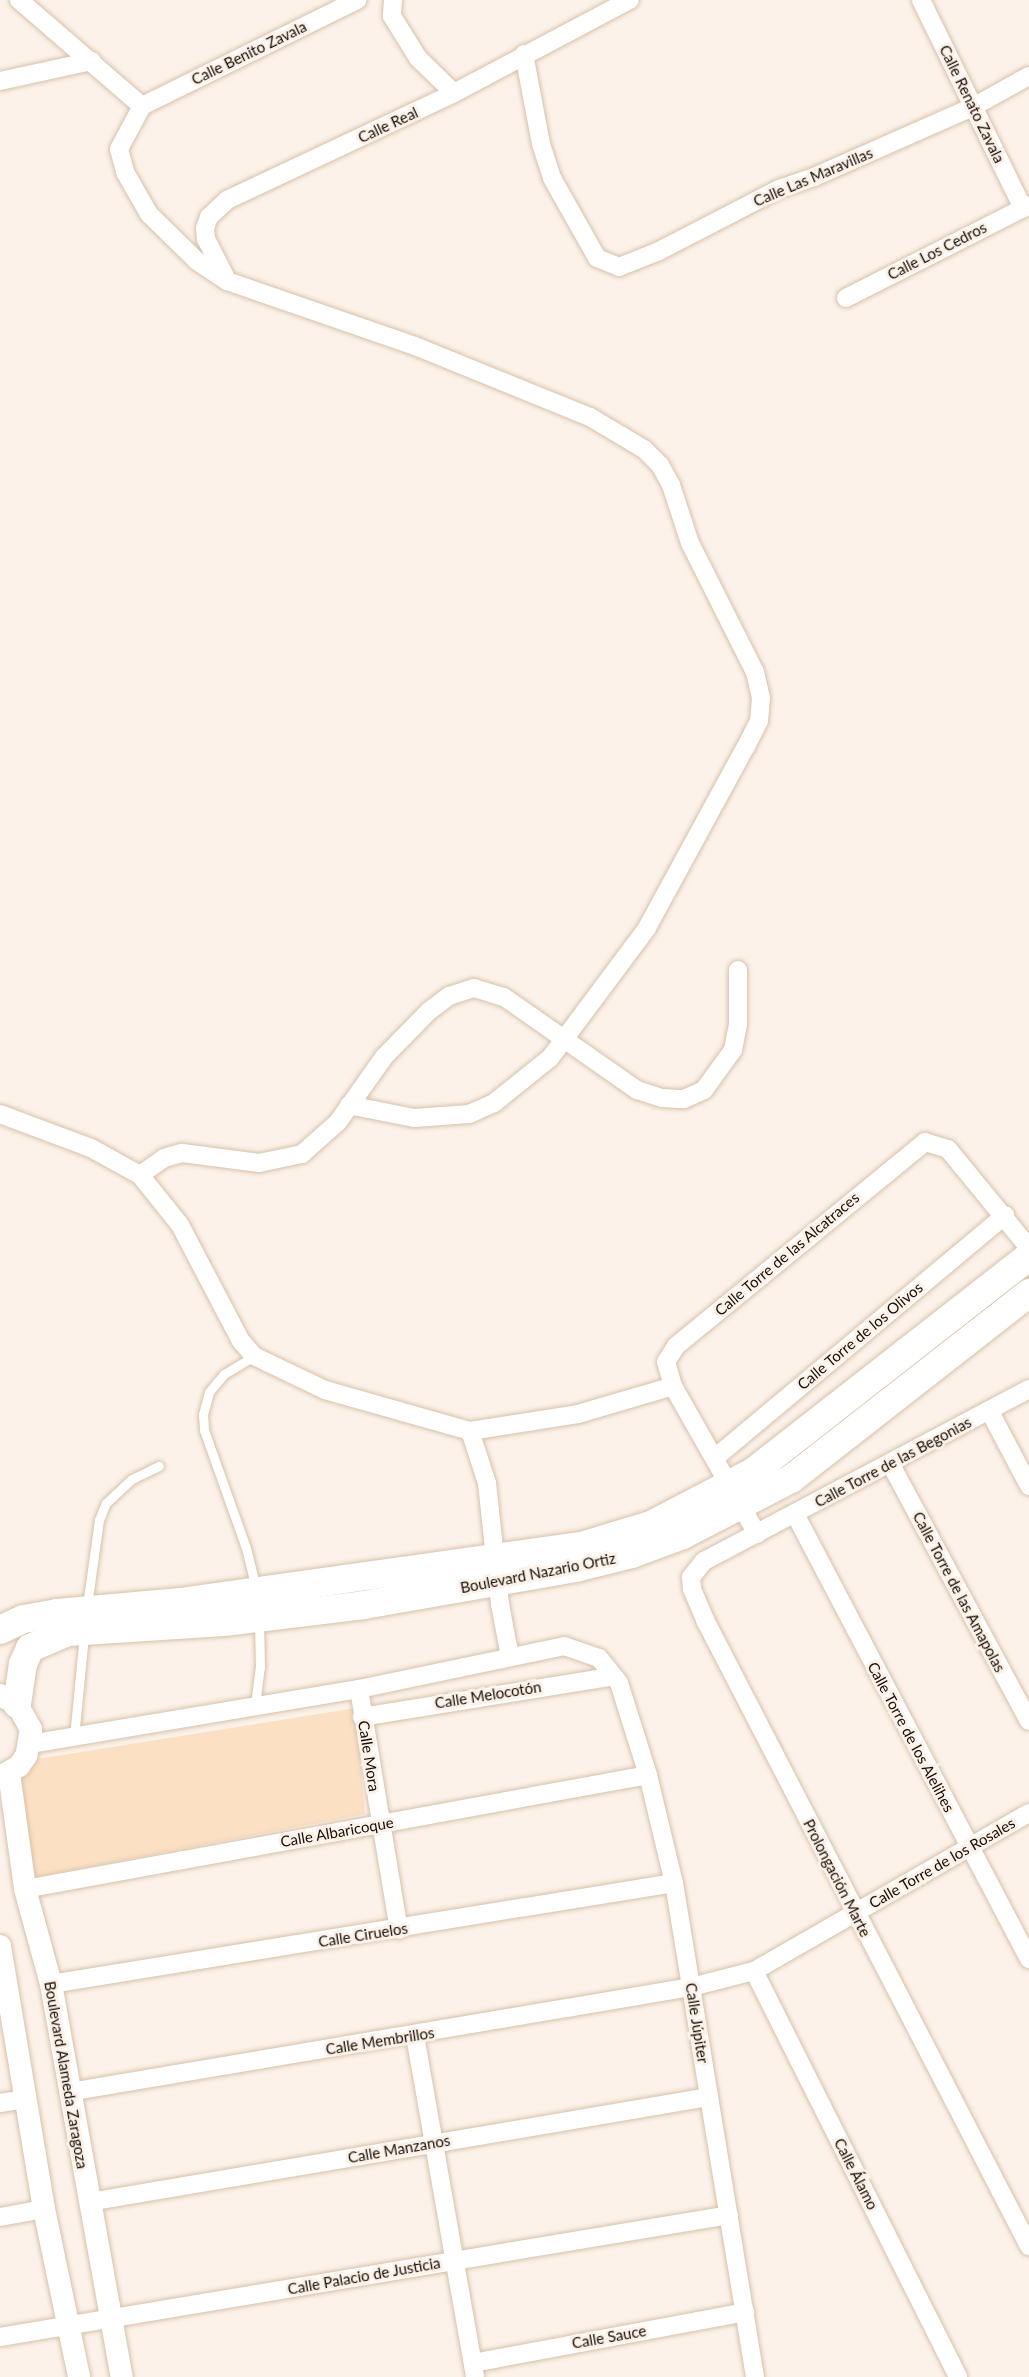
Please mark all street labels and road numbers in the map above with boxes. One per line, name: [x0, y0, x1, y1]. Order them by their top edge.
street label: Calle Benito Zavala: [189, 17, 309, 89]
street label: Calle Renato Zavala: [936, 42, 1008, 166]
street label: Calle Real: [355, 103, 421, 147]
street label: Calle Las Maravillas: [751, 144, 875, 210]
street label: Calle Los Cedros: [885, 218, 989, 284]
street label: Calle Torre de las Alcatraces: [711, 1188, 863, 1320]
street label: Calle Torre de los Olivos: [794, 1278, 926, 1394]
street label: Calle Torre de las Begonias: [811, 1413, 975, 1511]
street label: Calle Torre de las Amapolas: [909, 1508, 1009, 1676]
street label: Boulevard Nazario Ortiz: [459, 1549, 617, 1597]
street label: Calle Torre de los Alelihes: [864, 1658, 958, 1816]
street label: Calle Melocotón: [433, 1678, 543, 1712]
street label: Calle Mora: [355, 1719, 383, 1793]
street label: Calle Albaricoque: [279, 1813, 395, 1851]
street label: Calle Torre de los Rosales: [866, 1814, 1018, 1912]
street label: Prolongación Marte: [800, 1816, 874, 1940]
street label: Calle Ciruelos: [317, 1919, 409, 1951]
street label: Boulevard Alameda Zaragoza: [41, 1980, 91, 2170]
street label: Calle Júpiter: [682, 1981, 712, 2065]
street label: Calle Membrillos: [324, 2024, 436, 2058]
street label: Calle Manzanos: [346, 2131, 452, 2167]
street label: Calle Álamo: [830, 2135, 882, 2213]
street label: Calle Palacio de Justicia: [286, 2254, 442, 2298]
street label: Calle Sauce: [570, 2322, 648, 2352]

